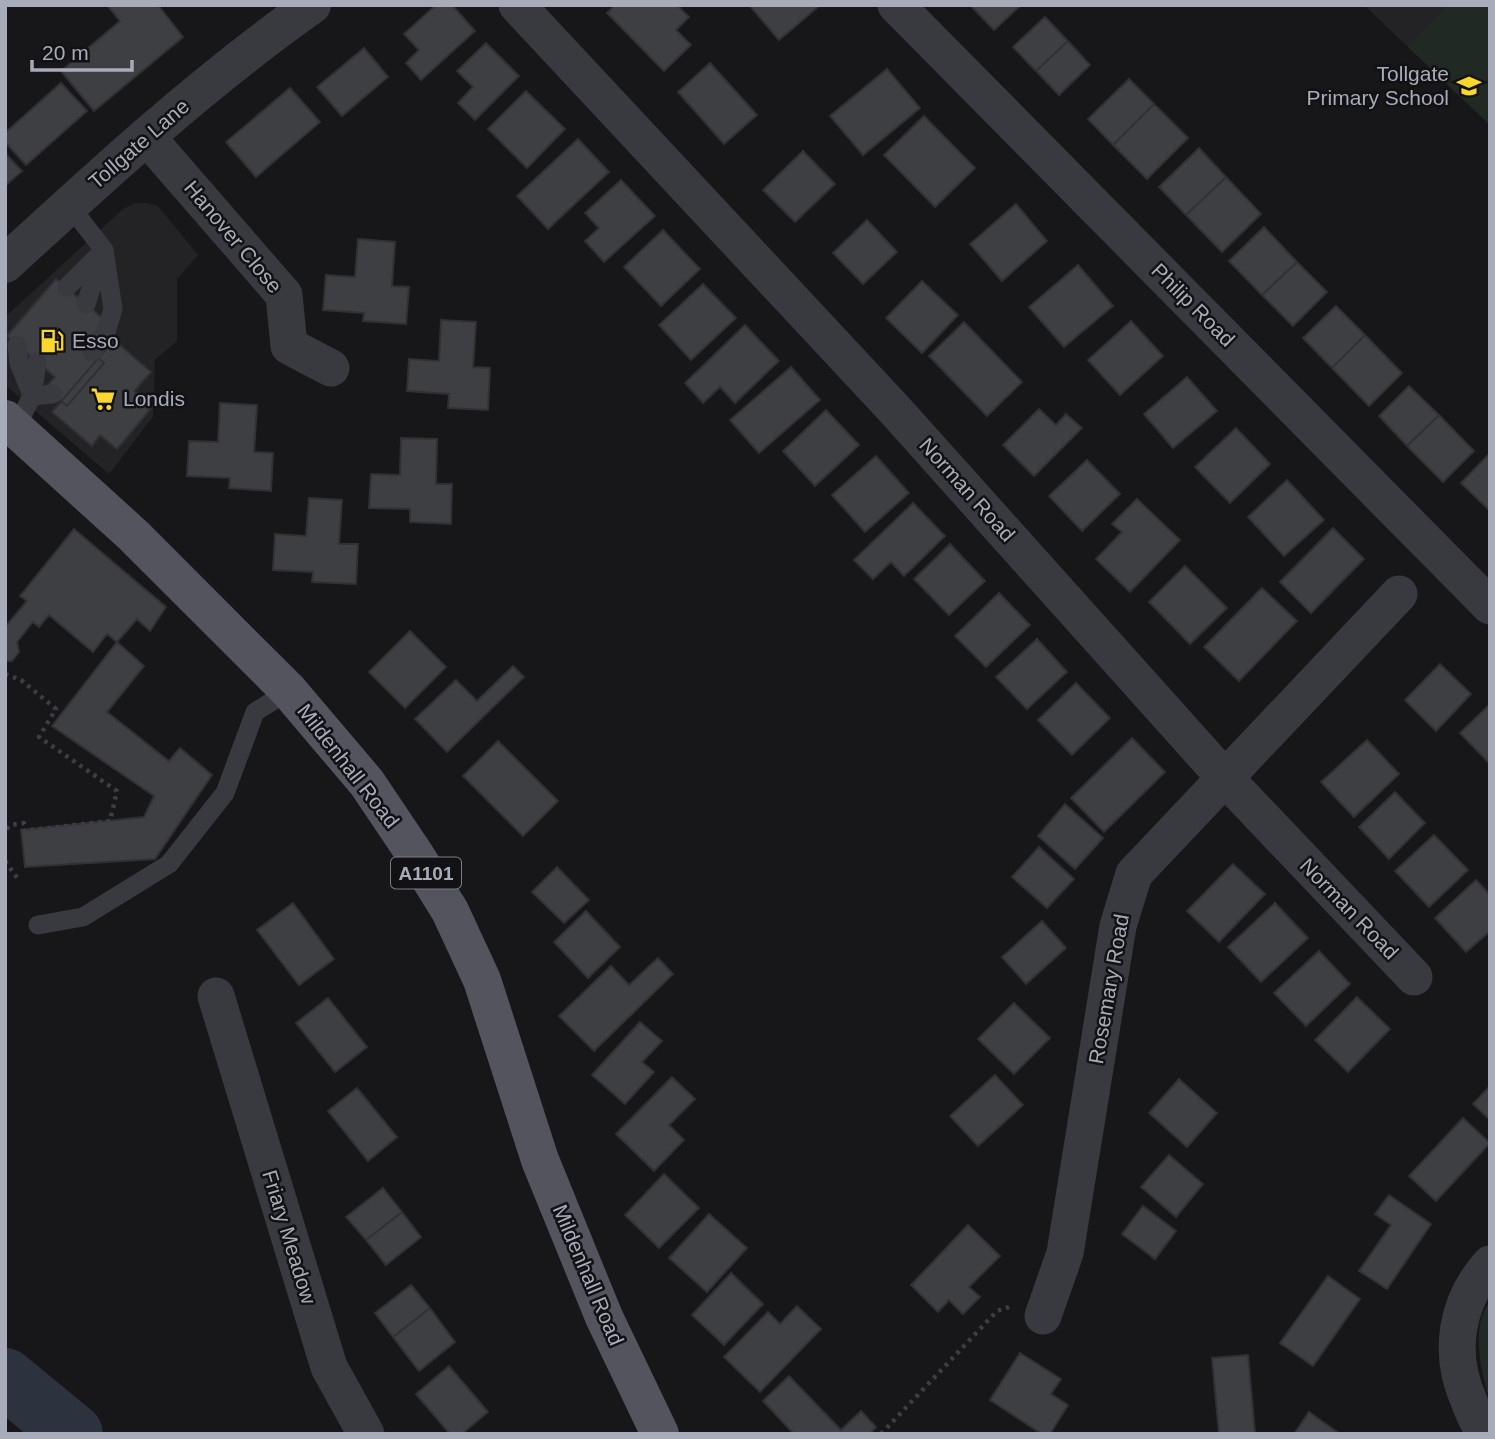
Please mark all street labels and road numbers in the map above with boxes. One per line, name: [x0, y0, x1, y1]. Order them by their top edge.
street label: Tollgate Lane: [84, 94, 193, 193]
street label: Hanover Close: [180, 176, 287, 297]
street label: Philip Road: [1147, 259, 1239, 351]
street label: Norman Road: [915, 433, 1020, 546]
street label: Mildenhall Road: [293, 699, 404, 832]
street label: Norman Road: [1296, 854, 1403, 964]
road number: A1101: [391, 858, 461, 888]
street label: Rosemary Road: [1084, 912, 1133, 1066]
street label: Friary Meadow: [258, 1167, 321, 1307]
street label: Mildenhall Road: [548, 1201, 628, 1349]

